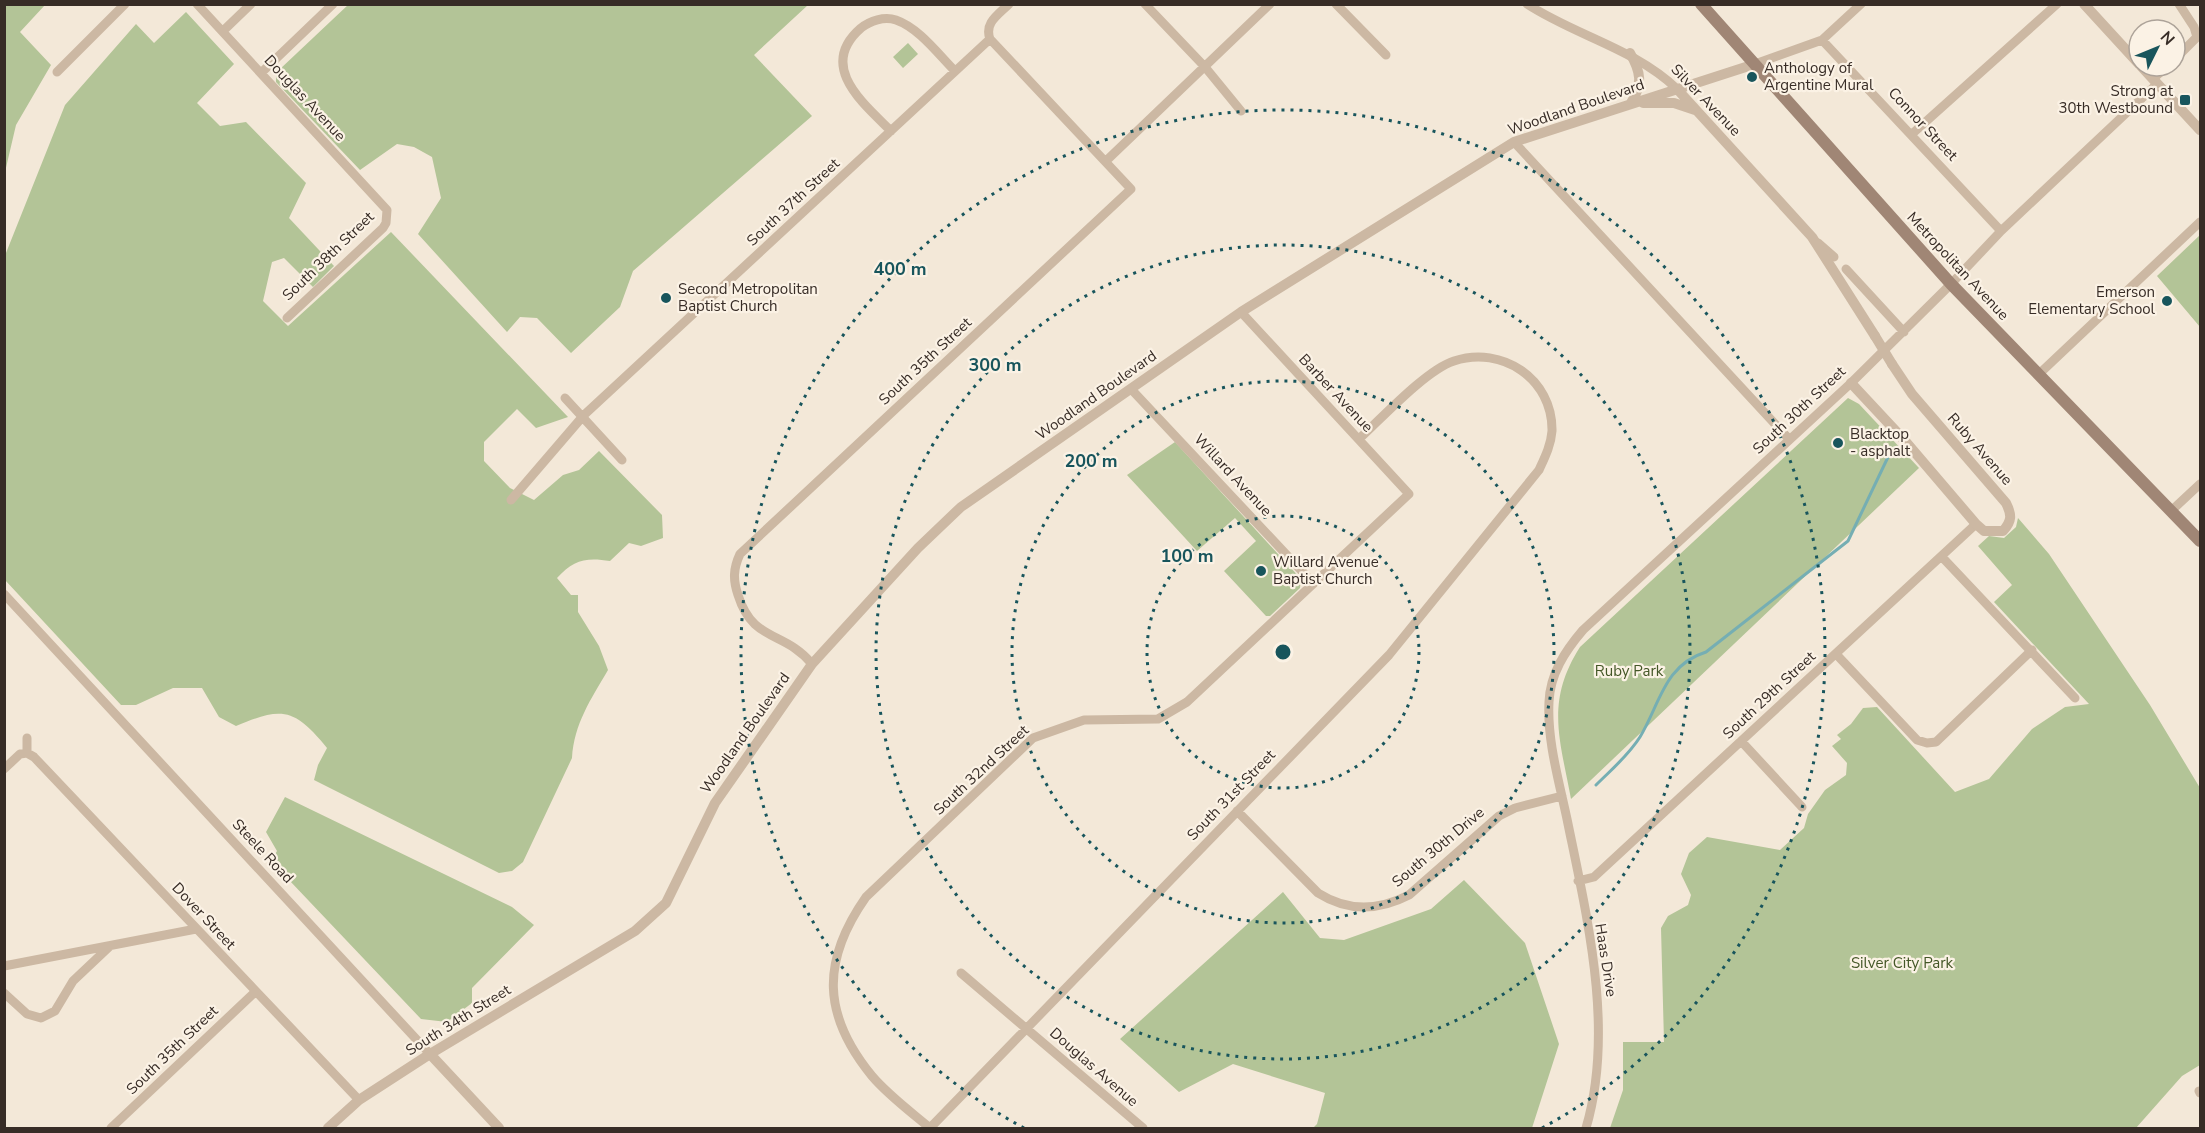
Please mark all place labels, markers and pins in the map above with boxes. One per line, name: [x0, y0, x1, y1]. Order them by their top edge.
place label: Anthology of Argentine Mural: [1764, 58, 1874, 95]
marker: Anthology of Argentine Mural: [1745, 70, 1759, 84]
place label: Strong at 30th Westbound: [2059, 81, 2174, 118]
marker: Strong at 30th Westbound: [2178, 93, 2192, 107]
place label: Second Metropolitan Baptist Church: [678, 279, 818, 316]
place label: Emerson Elementary School: [2028, 282, 2156, 319]
marker: Second Metropolitan Baptist Church: [659, 291, 673, 305]
marker: Emerson Elementary School: [2160, 294, 2174, 308]
place label: Blacktop - asphalt: [1850, 424, 1911, 461]
marker: Blacktop - asphalt: [1831, 436, 1845, 450]
place label: Willard Avenue Baptist Church: [1273, 552, 1379, 589]
marker: Willard Avenue Baptist Church: [1254, 564, 1268, 578]
centre of rings: [1273, 642, 1293, 662]

